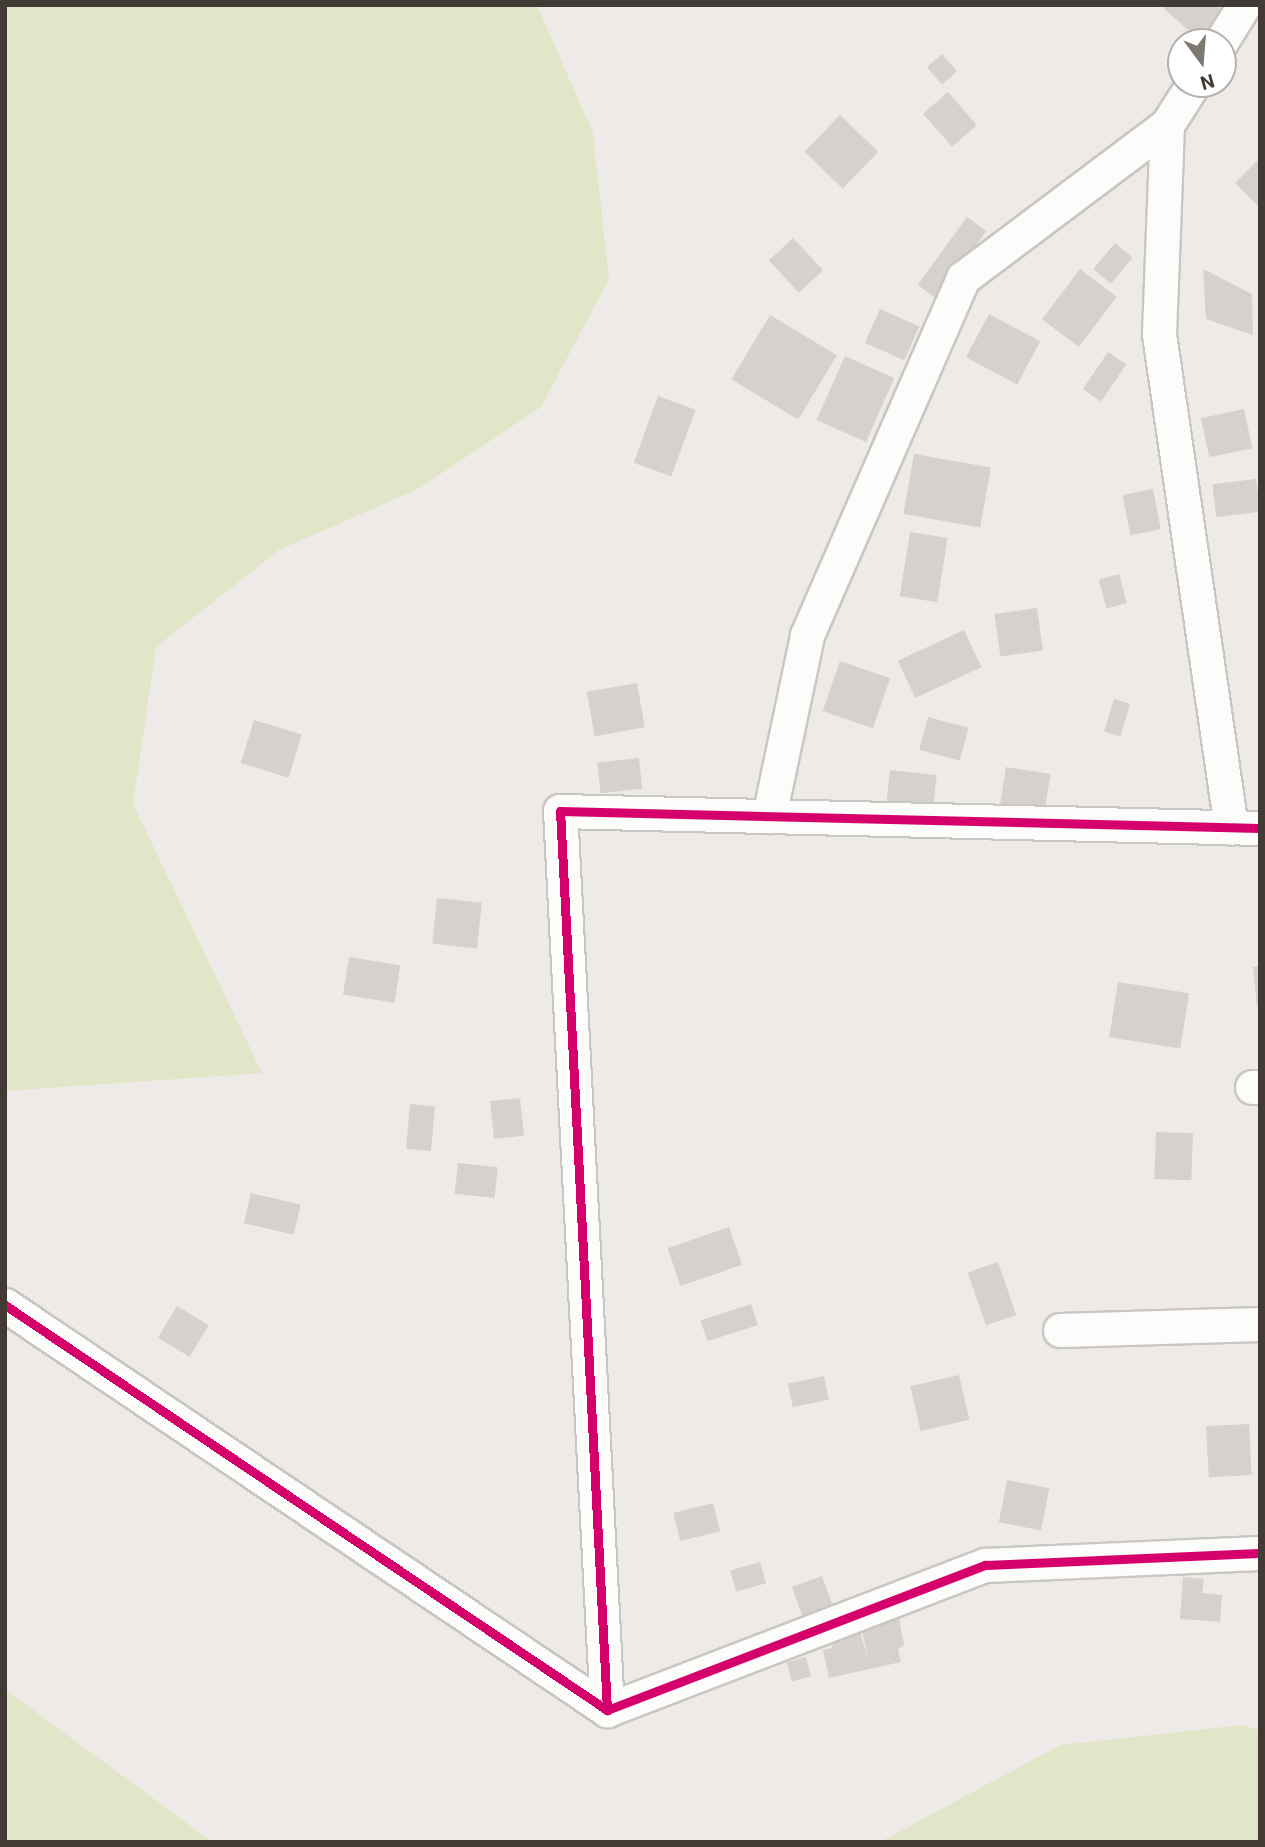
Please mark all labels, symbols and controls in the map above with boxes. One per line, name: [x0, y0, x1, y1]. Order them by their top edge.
north arrow: [1167, 28, 1237, 98]
text: N: [1198, 69, 1217, 95]

